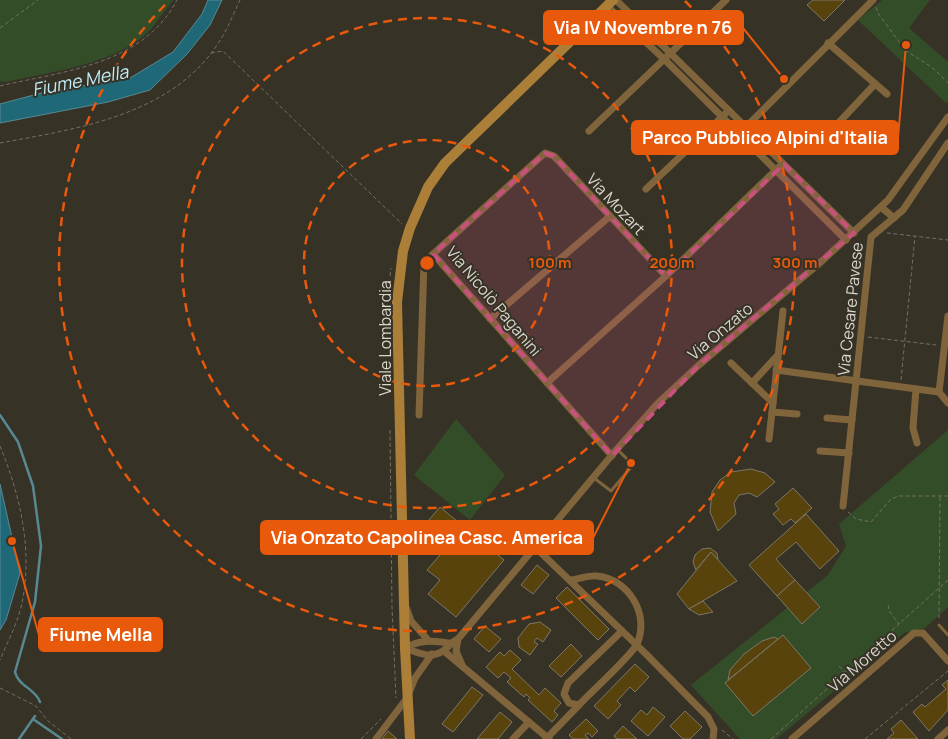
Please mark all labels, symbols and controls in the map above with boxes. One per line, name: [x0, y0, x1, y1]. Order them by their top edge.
callout: Via IV Novembre n 76: [544, 11, 743, 44]
text: Via IV Novembre n 76: [554, 15, 732, 39]
water label: Fiume Mella: [30, 59, 131, 101]
callout: Parco Pubblico Alpini d'Italia: [632, 121, 898, 154]
text: Parco Pubblico Alpini d'Italia: [642, 125, 888, 149]
street label: Via Mozart: [582, 168, 650, 240]
street label: Via Nicolò Paganini: [441, 241, 547, 361]
street label: Via Cesare Pavese: [832, 241, 868, 377]
text: 100 m: [529, 252, 571, 273]
text: 200 m: [649, 252, 695, 273]
text: 300 m: [773, 252, 817, 273]
centre of rings: [418, 254, 436, 272]
street label: Viale Lombardia: [374, 280, 396, 396]
street label: Via Onzato: [683, 297, 757, 365]
callout: Via Onzato Capolinea Casc. America: [261, 521, 593, 554]
text: Via Onzato Capolinea Casc. America: [271, 525, 583, 549]
callout: Fiume Mella: [39, 618, 162, 651]
text: Fiume Mella: [50, 622, 152, 646]
street label: Via Moretto: [823, 625, 901, 697]

